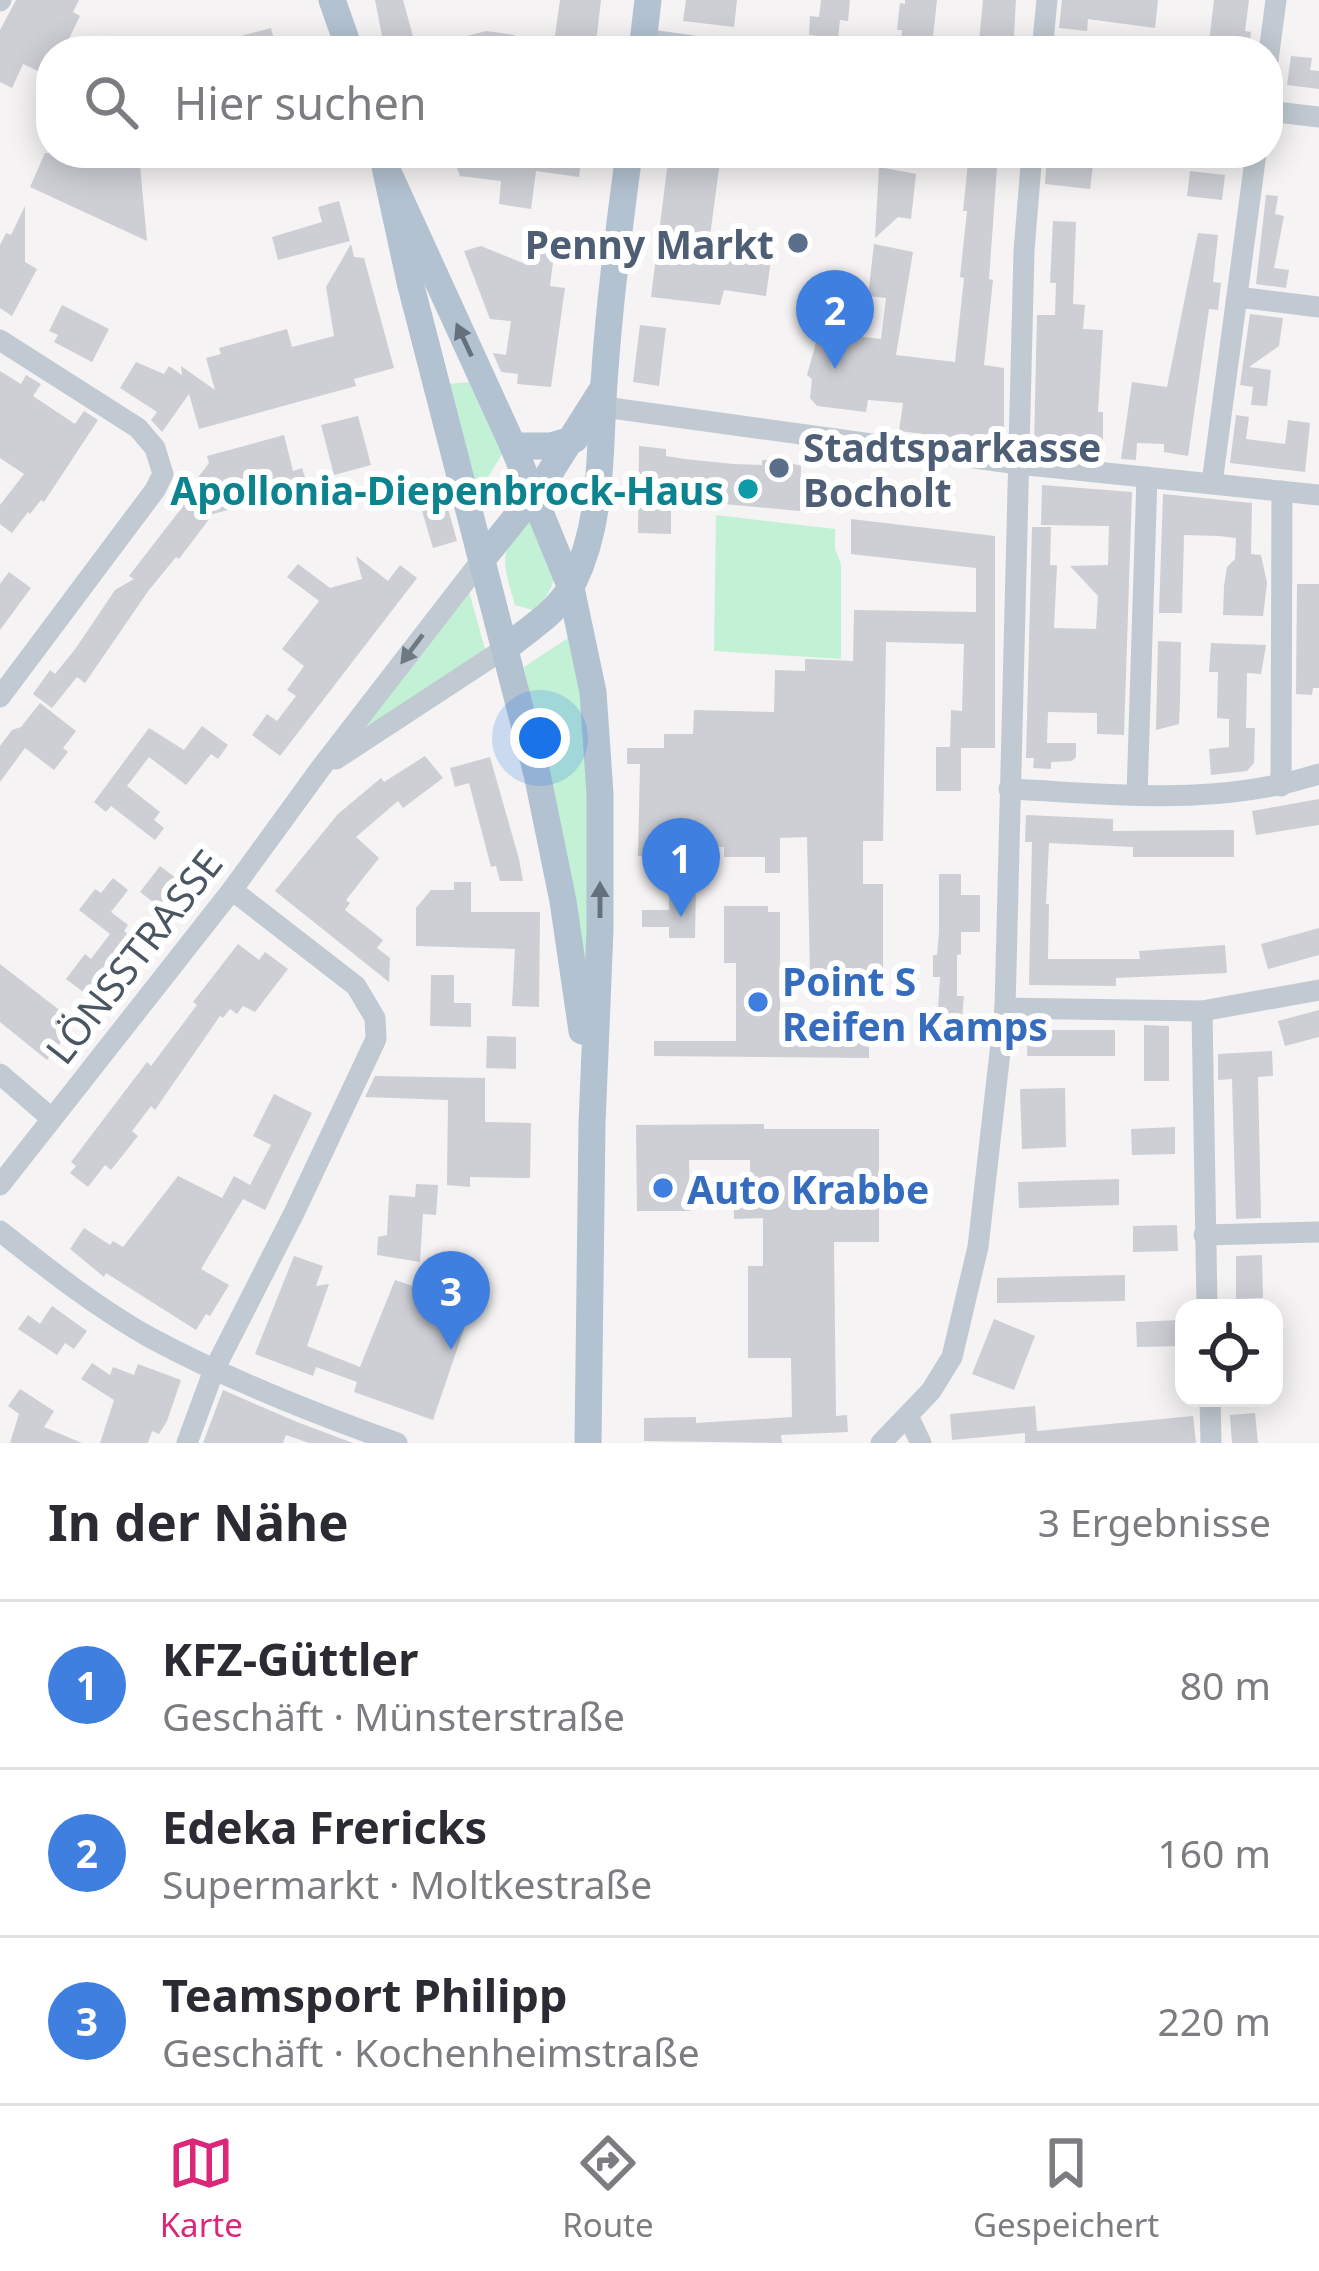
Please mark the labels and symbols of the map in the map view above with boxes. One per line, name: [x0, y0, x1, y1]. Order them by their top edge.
place label: Penny Markt: [525, 217, 774, 270]
marker: Penny Markt: [785, 230, 811, 256]
pin: 2: [796, 270, 874, 369]
one-way arrow: [454, 322, 474, 357]
place label: Stadtsparkasse Bocholt: [803, 420, 1101, 518]
marker: Stadtsparkasse Bocholt: [766, 455, 792, 481]
place label: Apollonia-Diepenbrock-Haus: [170, 463, 724, 516]
marker: Apollonia-Diepenbrock-Haus: [735, 476, 761, 502]
one-way arrow: [400, 633, 425, 665]
your location: [510, 708, 570, 768]
pin: 1: [642, 818, 720, 917]
street label: LÖNSSTRASSE: [33, 838, 233, 1074]
one-way arrow: [590, 880, 610, 918]
place label: Point S Reifen Kamps: [782, 954, 1048, 1052]
marker: Point S Reifen Kamps: [745, 989, 771, 1015]
place label: Auto Krabbe: [687, 1162, 929, 1215]
marker: Auto Krabbe: [650, 1175, 676, 1201]
pin: 3: [412, 1251, 490, 1350]

